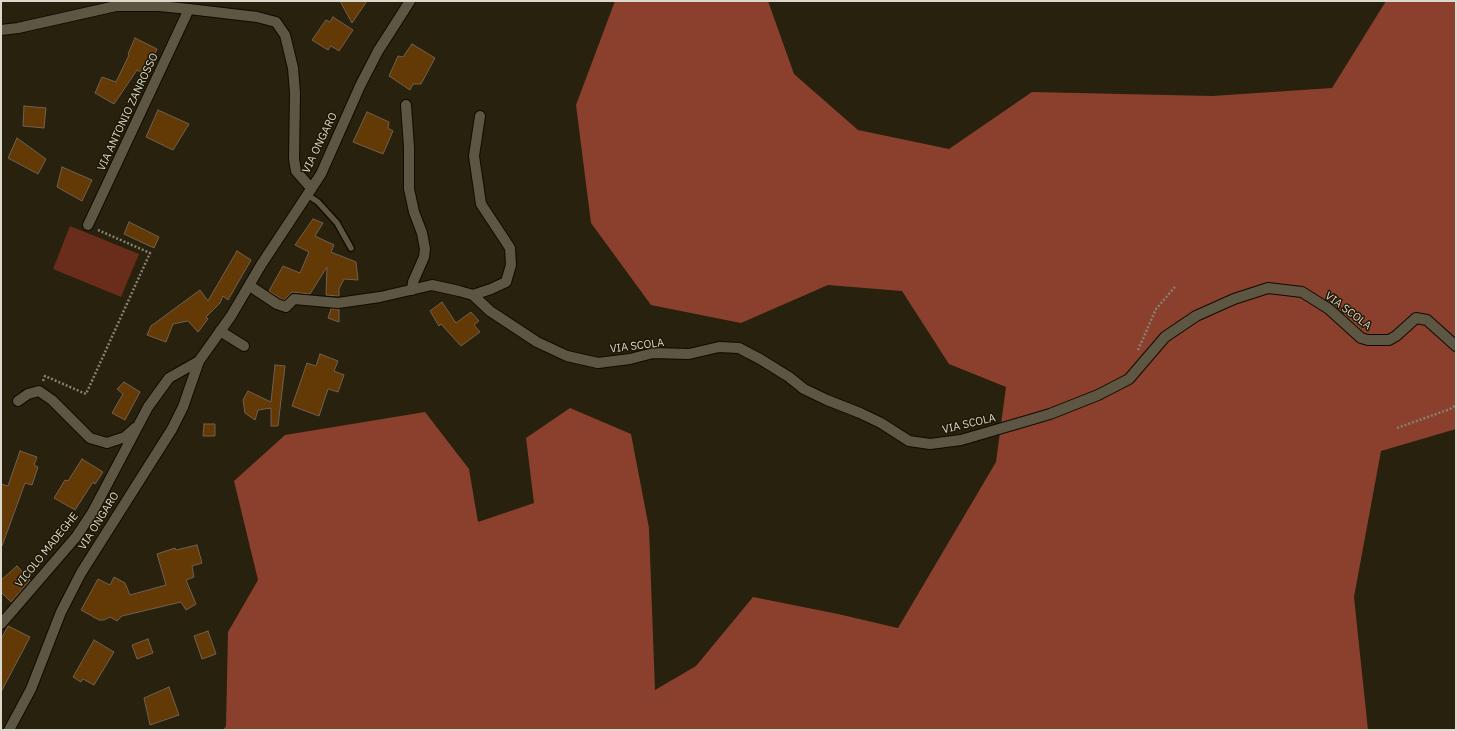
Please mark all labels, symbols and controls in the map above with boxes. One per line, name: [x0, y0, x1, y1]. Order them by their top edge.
street label: VIA ANTONIO ZANROSSO: [95, 51, 161, 173]
street label: VIA ONGARO: [300, 111, 340, 175]
street label: VIA SCOLA: [1322, 289, 1374, 333]
street label: VIA SCOLA: [609, 336, 665, 356]
street label: VIA SCOLA: [941, 411, 997, 437]
street label: VIA ONGARO: [76, 490, 122, 552]
street label: VICOLO MADEGHE: [13, 510, 81, 590]

